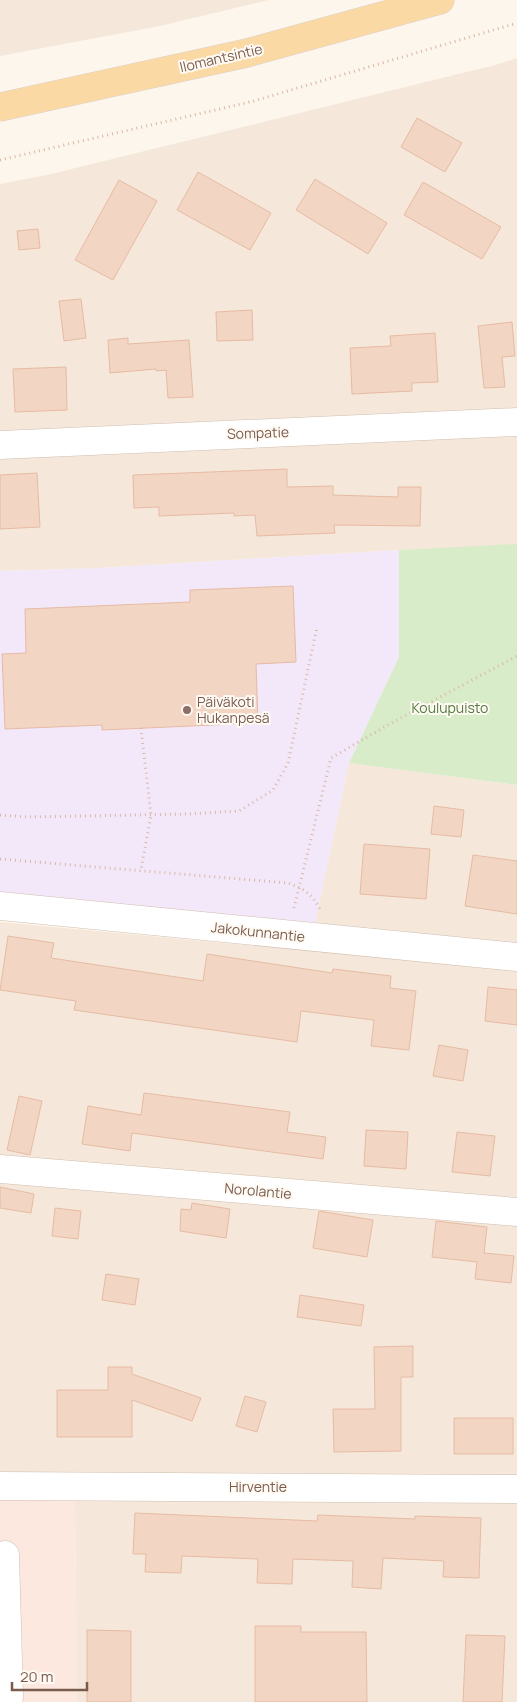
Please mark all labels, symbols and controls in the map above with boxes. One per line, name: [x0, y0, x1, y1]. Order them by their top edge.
street label: Ilomantsintie: [178, 39, 264, 76]
street label: Sompatie: [227, 422, 289, 443]
place label: Päiväkoti Hukanpesä: [197, 692, 270, 727]
park label: Koulupuisto: [412, 698, 488, 717]
marker: Päiväkoti Hukanpesä: [181, 704, 193, 716]
street label: Jakokunnantie: [210, 917, 306, 946]
street label: Norolantie: [224, 1178, 292, 1203]
street label: Hirventie: [229, 1477, 287, 1496]
scale bar: [12, 1660, 88, 1692]
text: 20 m: [20, 1666, 53, 1687]

